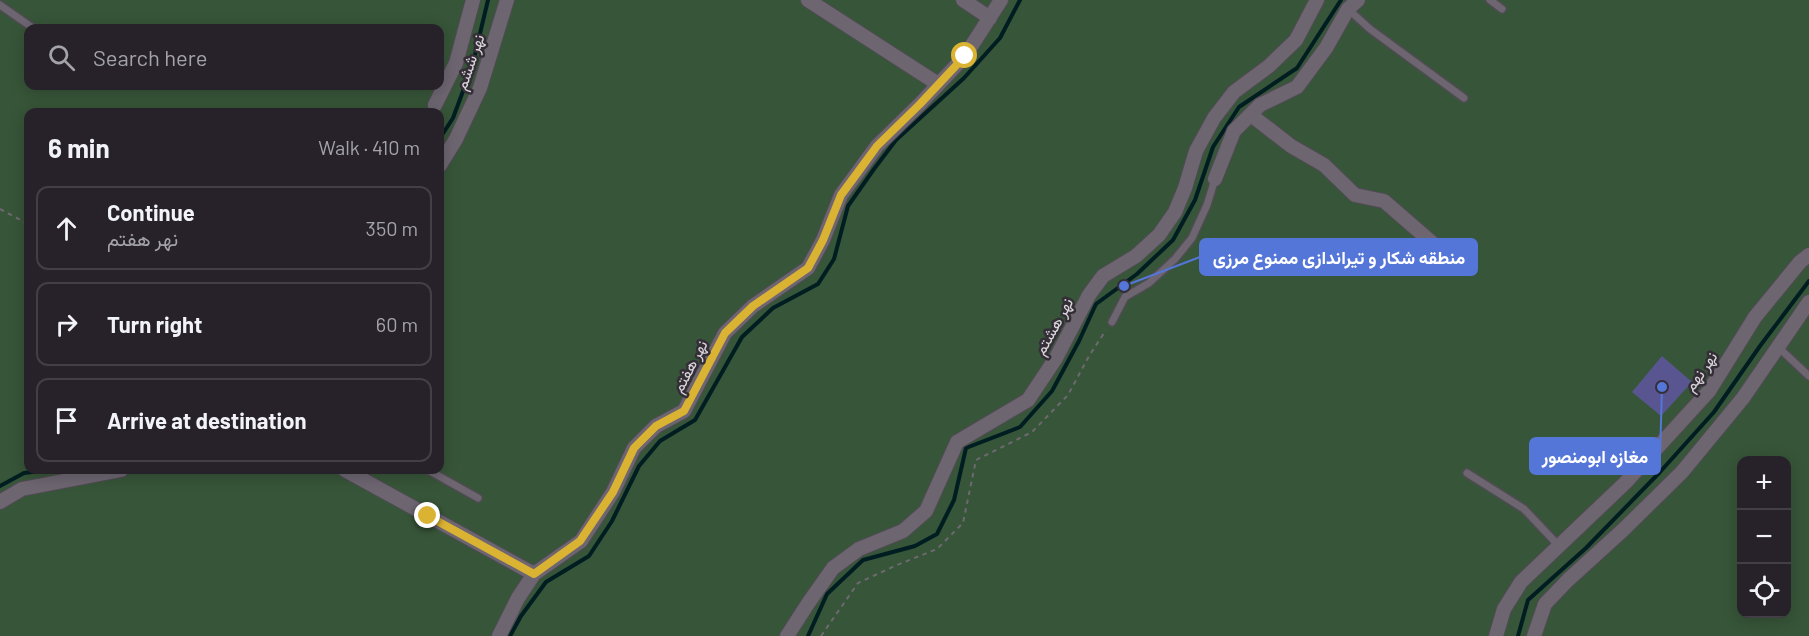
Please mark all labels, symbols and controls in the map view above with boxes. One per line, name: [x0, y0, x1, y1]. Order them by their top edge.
search box: [24, 24, 444, 90]
street label: نهر ششم: [451, 31, 489, 93]
icon: search: [45, 41, 78, 74]
route start: [951, 42, 977, 68]
text: Search here: [93, 44, 207, 70]
text: 6 min: [48, 132, 110, 163]
text: Walk · 410 m: [318, 135, 420, 159]
text: Continue: [107, 199, 195, 225]
icon: ahead: [50, 212, 83, 245]
text: 350 m: [366, 216, 418, 240]
text: نهر هفتم: [107, 226, 178, 250]
callout: منطقه شکار و تیراندازی ممنوع مرزی: [1200, 239, 1477, 275]
text: منطقه شکار و تیراندازی ممنوع مرزی: [1213, 246, 1465, 270]
street label: نهر هشتم: [1030, 294, 1078, 359]
icon: right: [50, 308, 83, 341]
text: Turn right: [107, 311, 202, 337]
text: 60 m: [376, 312, 418, 336]
street label: نهر هفتم: [667, 336, 713, 397]
street label: نهر نهم: [1679, 347, 1722, 396]
icon: arrive: [50, 404, 83, 437]
text: Arrive at destination: [107, 407, 306, 433]
callout: مغازه ابومنصور: [1530, 438, 1660, 474]
text: مغازه ابومنصور: [1541, 445, 1649, 468]
map controls: [1737, 456, 1791, 618]
button: +: [1737, 456, 1791, 510]
route end: [414, 502, 440, 528]
button: −: [1737, 510, 1791, 564]
button: locate: [1737, 564, 1791, 618]

